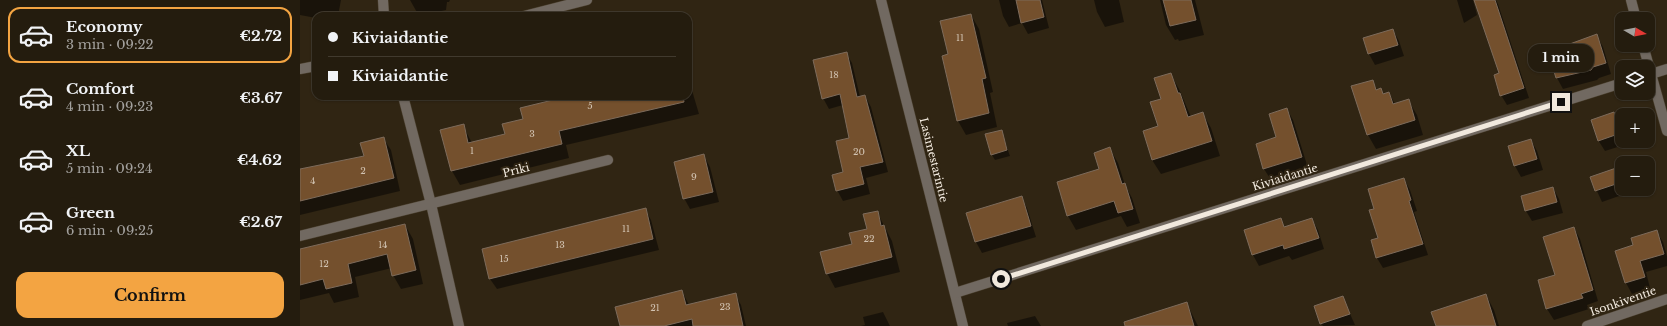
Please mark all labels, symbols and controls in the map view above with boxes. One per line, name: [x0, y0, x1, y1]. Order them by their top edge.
north arrow: [1615, 12, 1655, 52]
map controls: [1615, 12, 1655, 196]
icon: car: [18, 17, 54, 53]
text: Economy: [66, 17, 143, 36]
text: €2.72: [240, 26, 282, 45]
text: Kiviaidantie: [352, 28, 448, 47]
house number: 11: [956, 32, 964, 43]
text: 3 min · 09:22: [66, 36, 154, 53]
callout: 1 min: [1528, 44, 1594, 72]
text: 1 min: [1542, 49, 1580, 66]
button: layers: [1615, 60, 1655, 100]
text: Kiviaidantie: [352, 66, 448, 85]
house number: 18: [829, 69, 839, 80]
icon: car: [18, 79, 54, 115]
text: Comfort: [66, 79, 134, 98]
text: €3.67: [239, 88, 282, 107]
route end: [1552, 93, 1570, 111]
text: 4 min · 09:23: [66, 98, 153, 115]
house number: 5: [587, 100, 593, 111]
button: +: [1615, 108, 1655, 148]
street label: Lasimestarintie: [917, 116, 951, 204]
house number: 3: [529, 128, 535, 139]
icon: car: [18, 141, 54, 177]
text: XL: [66, 141, 90, 160]
house number: 1: [470, 145, 474, 156]
house number: 20: [853, 146, 865, 157]
text: €4.62: [237, 150, 282, 169]
button: −: [1615, 156, 1655, 196]
text: 5 min · 09:24: [66, 160, 153, 177]
street label: Priki: [501, 160, 531, 180]
street label: Kiviaidantie: [1250, 160, 1320, 194]
house number: 2: [360, 165, 366, 176]
house number: 9: [691, 171, 697, 182]
house number: 4: [310, 175, 316, 186]
icon: car: [18, 203, 54, 239]
text: Green: [66, 203, 115, 222]
text: €2.67: [239, 212, 282, 231]
text: 6 min · 09:25: [66, 222, 153, 239]
house number: 11: [622, 223, 630, 234]
house number: 22: [863, 233, 875, 244]
house number: 14: [378, 239, 388, 250]
house number: 13: [555, 239, 565, 250]
house number: 15: [499, 253, 509, 264]
house number: 12: [319, 258, 329, 269]
route start: [992, 270, 1010, 288]
button: Confirm: [16, 272, 284, 318]
street label: Isonkiventie: [1588, 283, 1658, 319]
house number: 23: [719, 301, 731, 312]
house number: 21: [650, 302, 660, 313]

